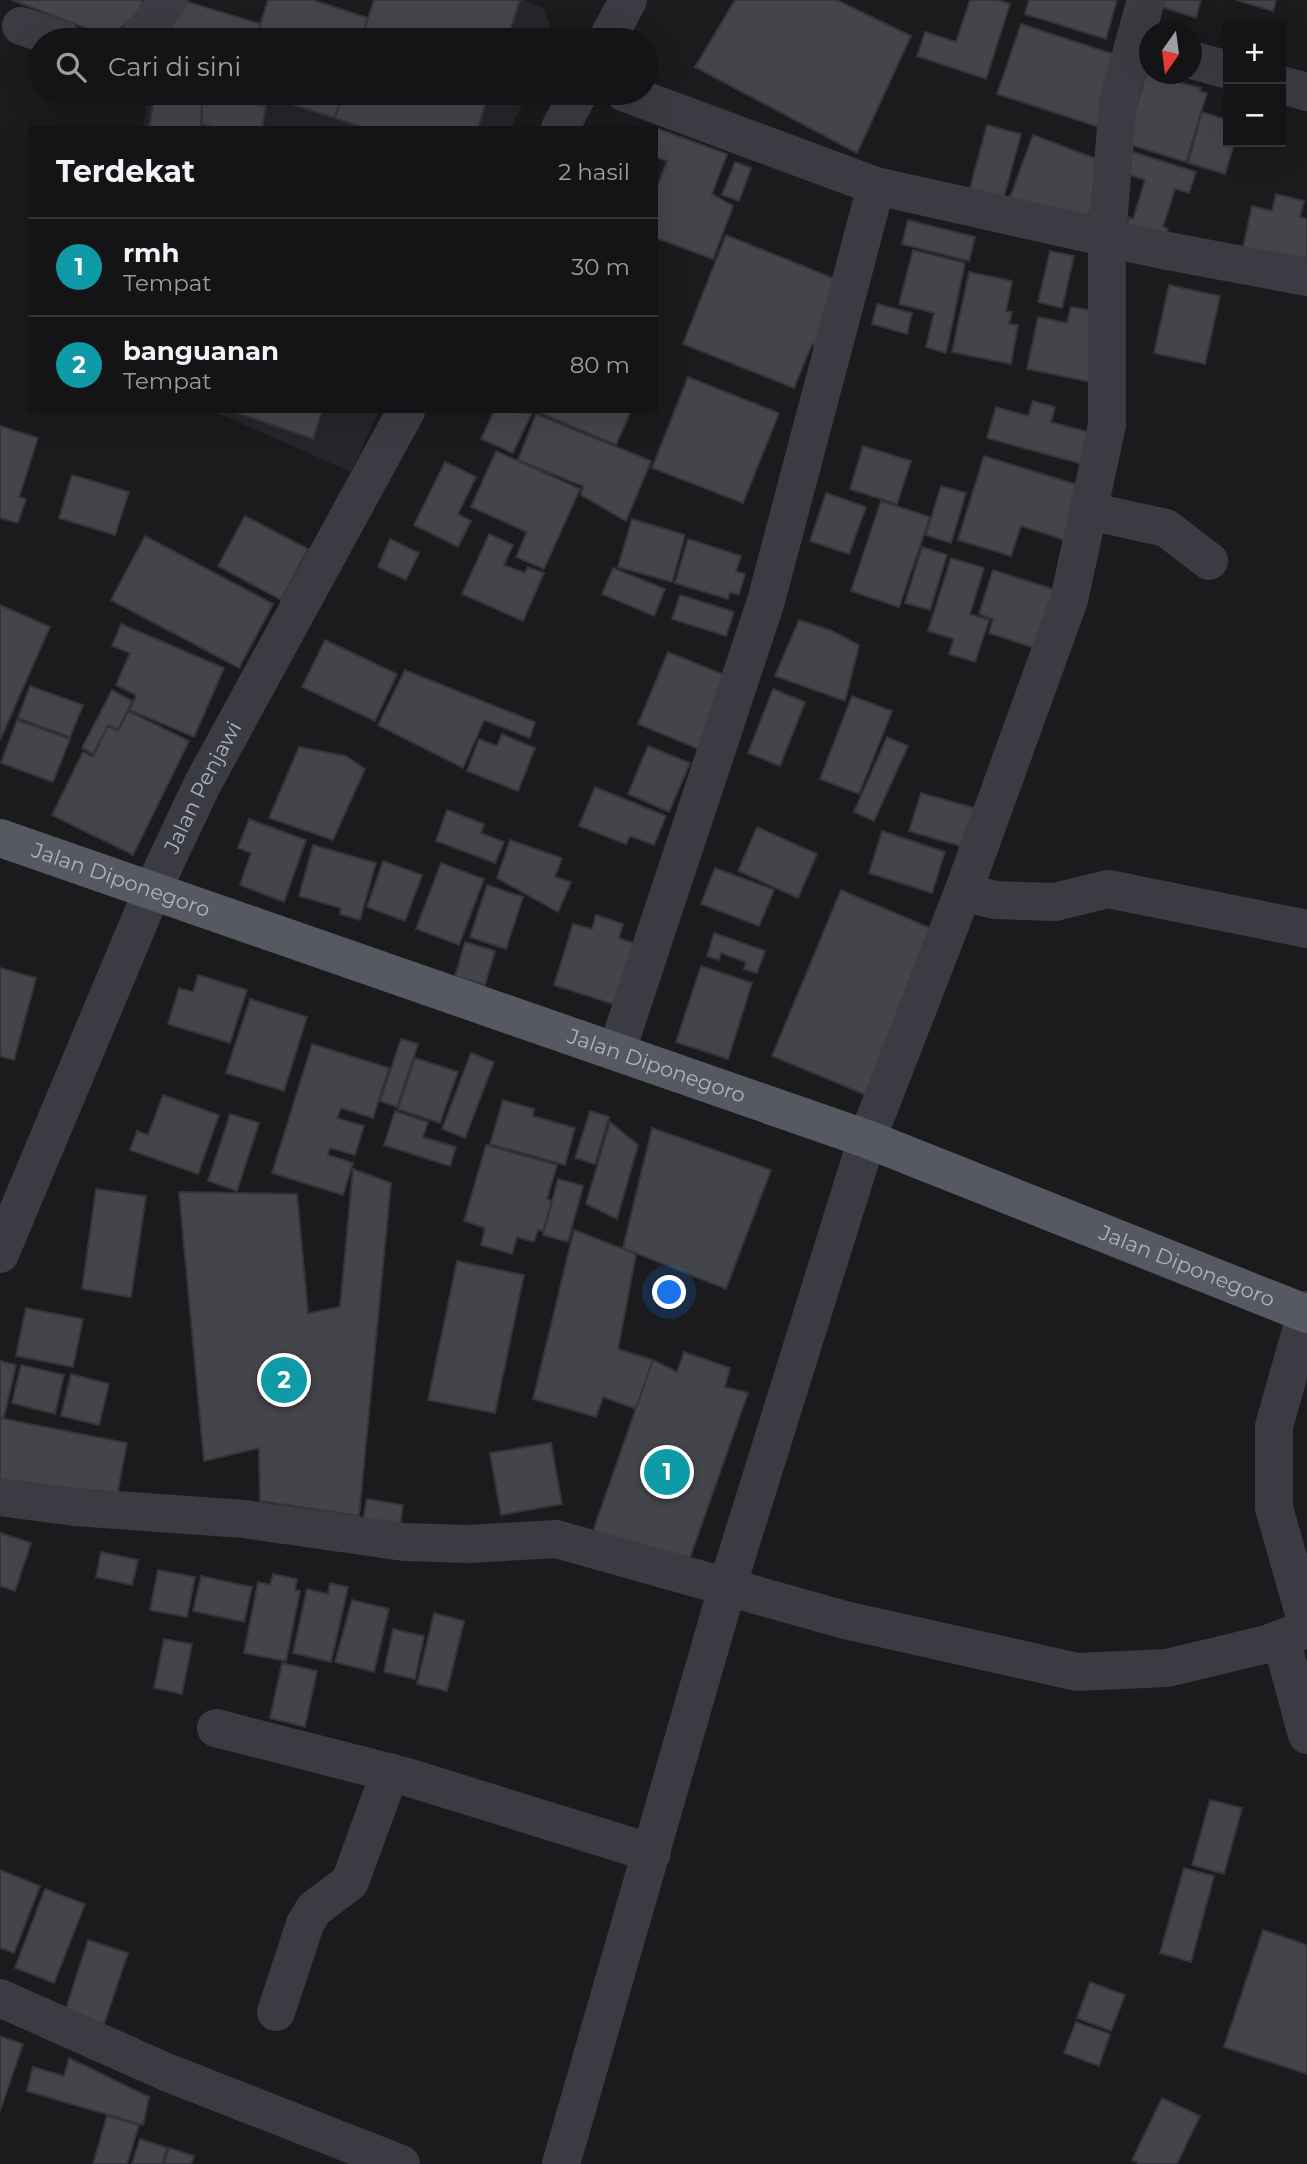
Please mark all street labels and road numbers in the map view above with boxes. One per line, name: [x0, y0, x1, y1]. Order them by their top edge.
street label: Jalan Penjawi: [158, 717, 246, 858]
street label: Jalan Diponegoro: [28, 837, 213, 922]
street label: Jalan Diponegoro: [563, 1023, 749, 1108]
street label: Jalan Diponegoro: [1095, 1219, 1279, 1312]

